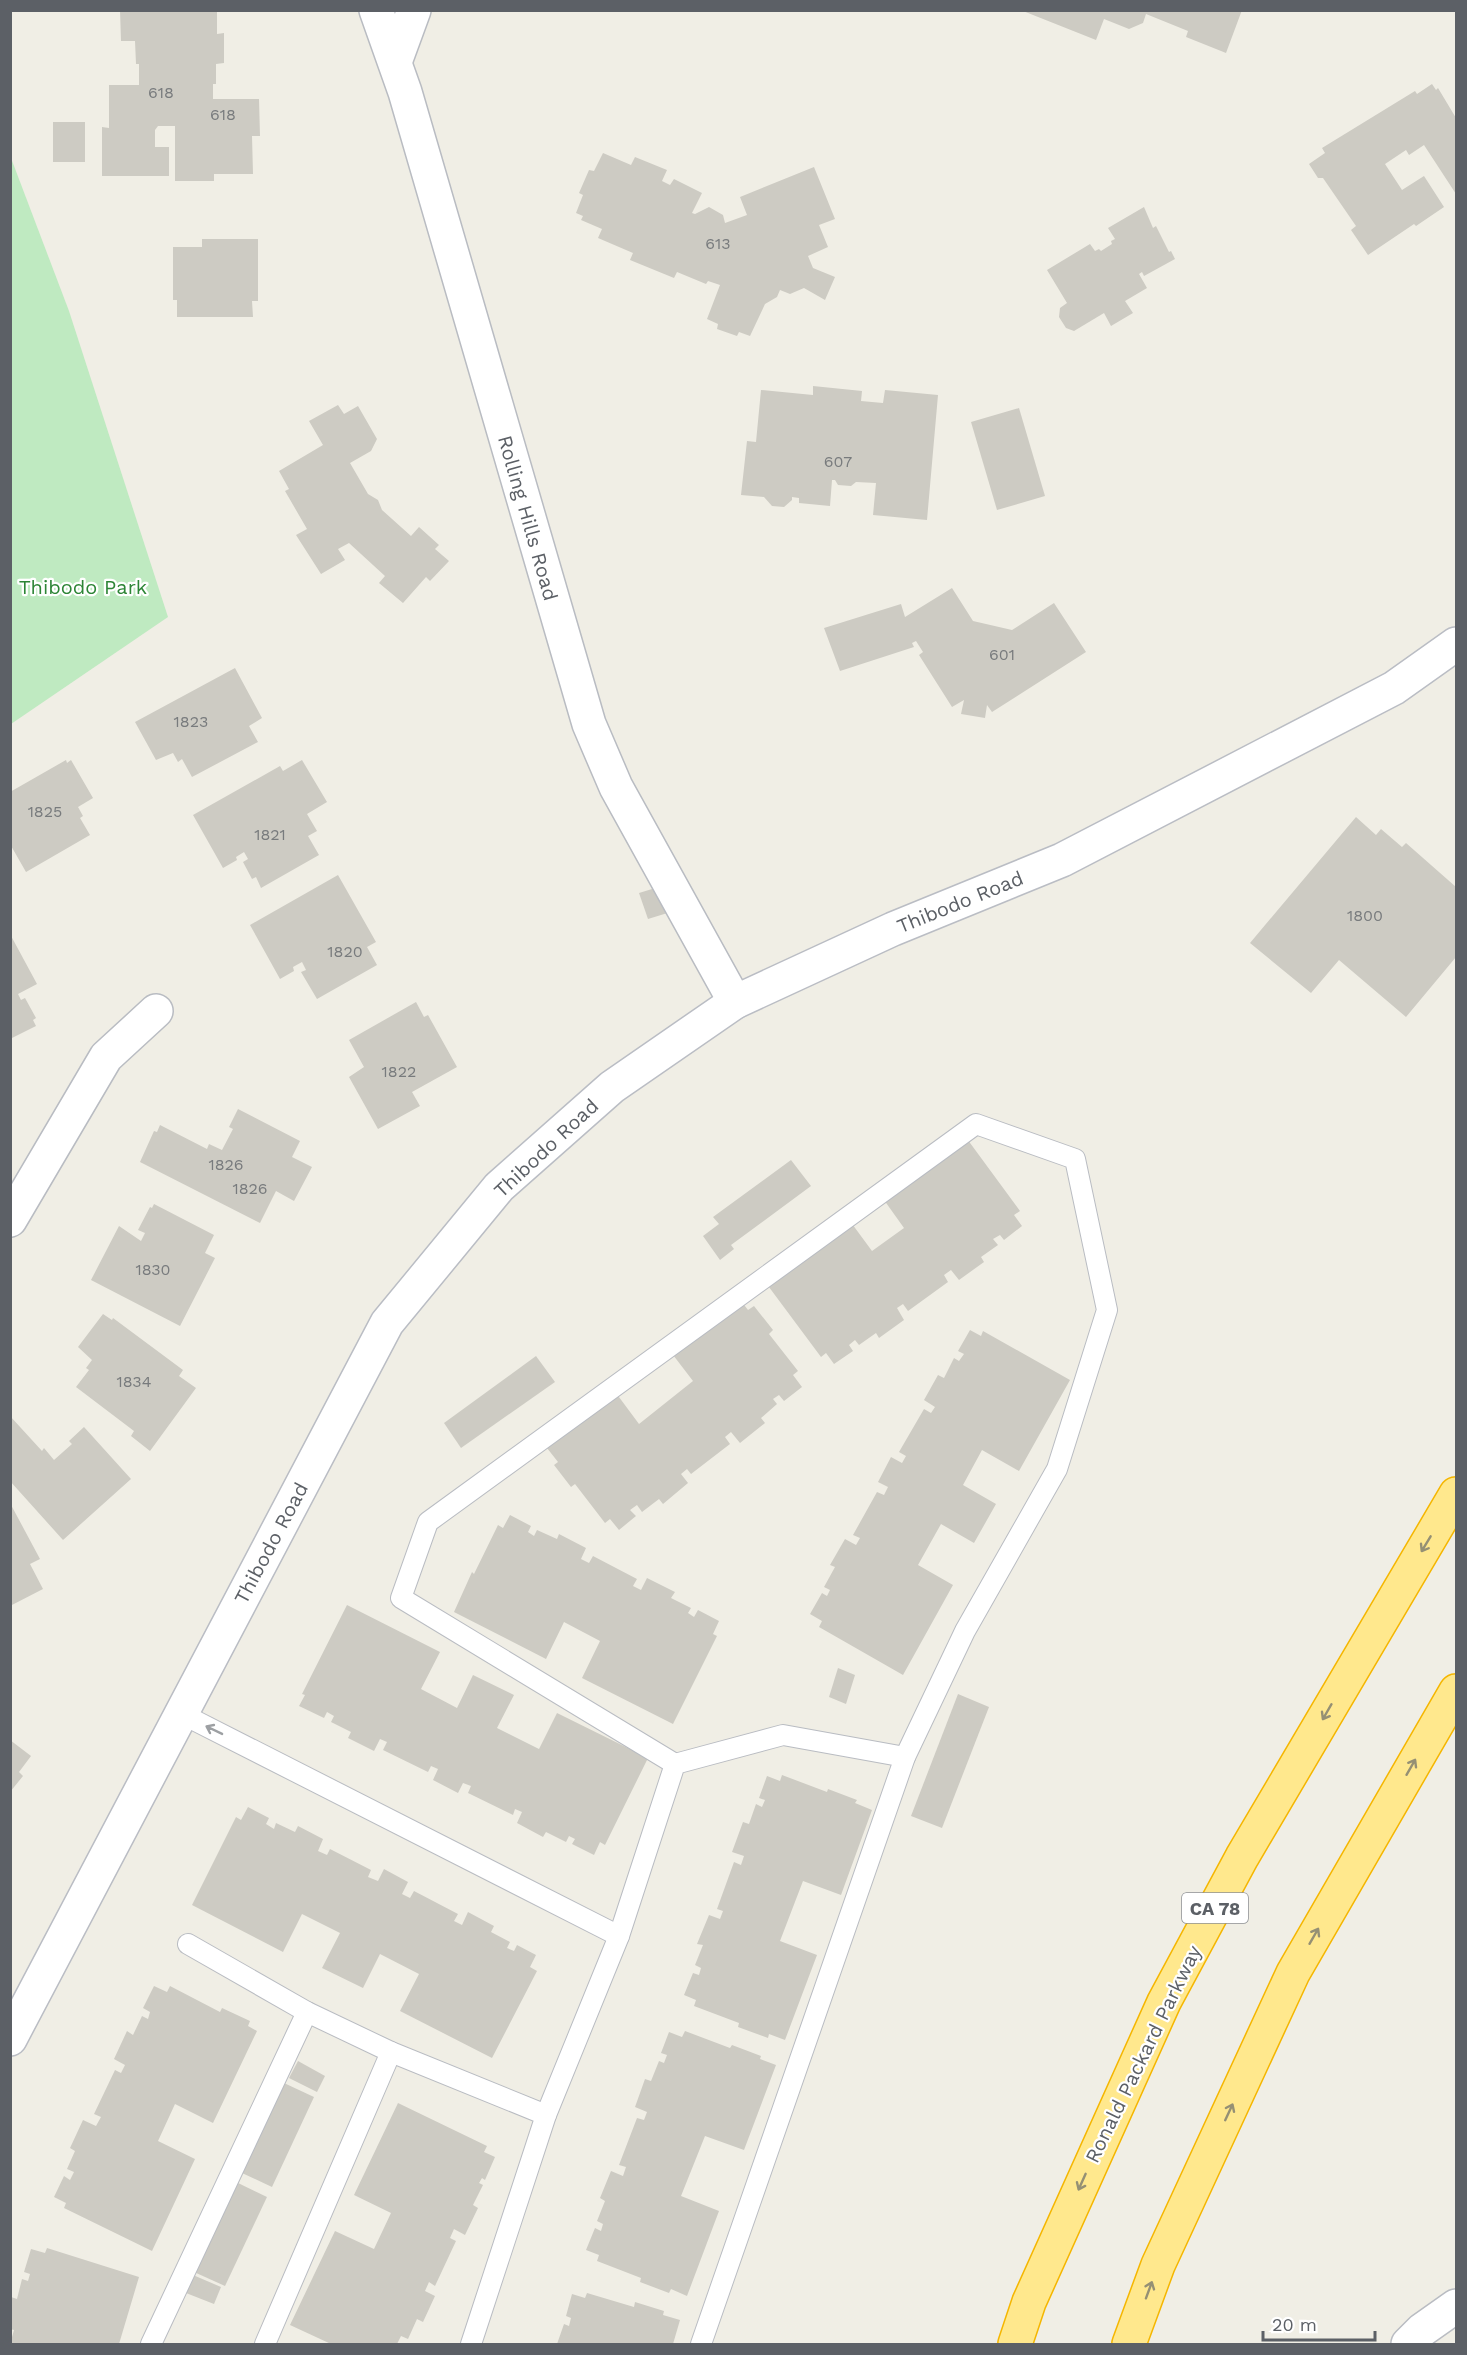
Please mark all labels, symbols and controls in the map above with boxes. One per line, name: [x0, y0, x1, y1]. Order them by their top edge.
house number: 618: [148, 83, 174, 102]
house number: 618: [210, 105, 236, 124]
house number: 613: [705, 234, 731, 253]
street label: Rolling Hills Road: [493, 433, 563, 603]
house number: 607: [824, 452, 852, 471]
park label: Thibodo Park: [19, 575, 147, 599]
house number: 601: [989, 645, 1015, 664]
house number: 1823: [174, 712, 208, 731]
house number: 1825: [28, 802, 62, 821]
house number: 1821: [254, 825, 286, 844]
street label: Thibodo Road: [893, 866, 1027, 938]
house number: 1800: [1347, 906, 1383, 925]
house number: 1820: [327, 942, 363, 961]
house number: 1822: [382, 1062, 416, 1081]
street label: Thibodo Road: [489, 1093, 603, 1203]
house number: 1826: [208, 1155, 244, 1174]
house number: 1826: [232, 1179, 268, 1198]
house number: 1830: [135, 1260, 171, 1279]
house number: 1834: [117, 1372, 152, 1391]
street label: Thibodo Road: [229, 1478, 313, 1608]
one-way arrow: [1420, 1535, 1432, 1552]
one-way arrow: [1320, 1703, 1332, 1720]
one-way arrow: [206, 1724, 224, 1736]
one-way arrow: [1405, 1759, 1417, 1776]
road number: CA 78: [1182, 1893, 1248, 1923]
one-way arrow: [1308, 1928, 1320, 1945]
street label: Ronald Packard Parkway: [1080, 1941, 1206, 2167]
one-way arrow: [1223, 2103, 1235, 2121]
one-way arrow: [1076, 2173, 1087, 2191]
one-way arrow: [1145, 2281, 1156, 2299]
scale bar: [1263, 2304, 1376, 2342]
text: 20 m: [1272, 2314, 1317, 2335]

